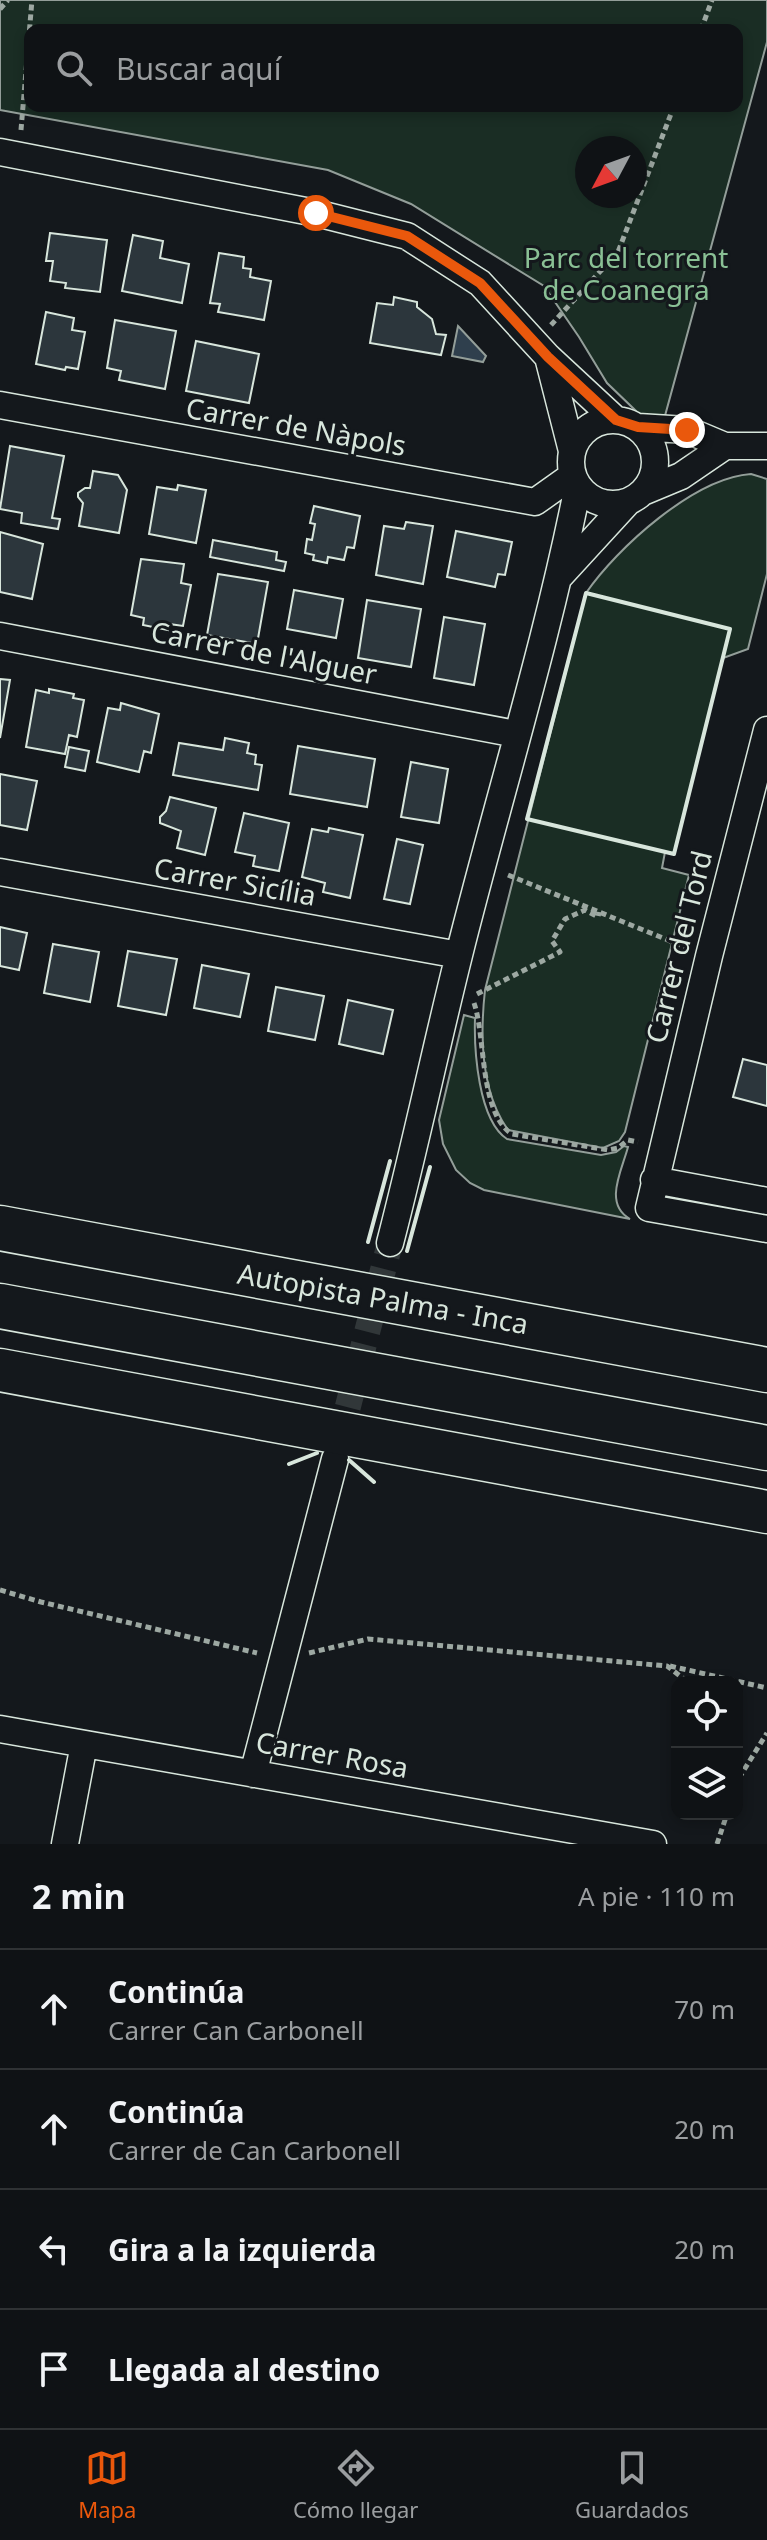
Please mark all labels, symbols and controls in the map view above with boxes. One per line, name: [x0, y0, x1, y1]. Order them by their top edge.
search box: [24, 24, 743, 112]
icon: search: [52, 46, 96, 90]
text: Buscar aquí: [116, 48, 281, 89]
north arrow: [575, 136, 647, 208]
route start: [298, 195, 334, 231]
park label: Parc del torrent de Coanegra: [524, 238, 728, 308]
street label: Carrer de Nàpols: [183, 388, 409, 464]
route end: [669, 412, 705, 448]
street label: Carrer de l'Alguer: [148, 611, 381, 693]
street label: Carrer del Tord: [636, 847, 720, 1047]
street label: Carrer Sicília: [151, 848, 319, 914]
street label: Autopista Palma - Inca: [235, 1254, 531, 1342]
map controls: [671, 1676, 743, 1820]
button: locate: [671, 1676, 743, 1748]
street label: Carrer Rosa: [253, 1722, 411, 1786]
button: layers: [671, 1748, 743, 1820]
text: 2 min: [32, 1873, 126, 1919]
text: A pie · 110 m: [578, 1878, 735, 1914]
text: Continúa: [108, 1971, 244, 2012]
icon: ahead: [32, 1987, 76, 2031]
text: 70 m: [674, 1991, 735, 2027]
text: Carrer Can Carbonell: [108, 2012, 364, 2048]
text: Continúa: [108, 2091, 244, 2132]
icon: ahead: [32, 2107, 76, 2151]
text: 20 m: [674, 2111, 735, 2147]
text: Carrer de Can Carbonell: [108, 2132, 401, 2168]
icon: left: [32, 2227, 76, 2271]
text: Gira a la izquierda: [108, 2229, 377, 2270]
text: 20 m: [674, 2231, 735, 2267]
icon: arrive: [32, 2347, 76, 2391]
text: Llegada al destino: [108, 2349, 380, 2390]
tab: Mapa: [78, 2446, 136, 2524]
tab: Cómo llegar: [293, 2446, 418, 2524]
tab: Guardados: [575, 2446, 689, 2524]

